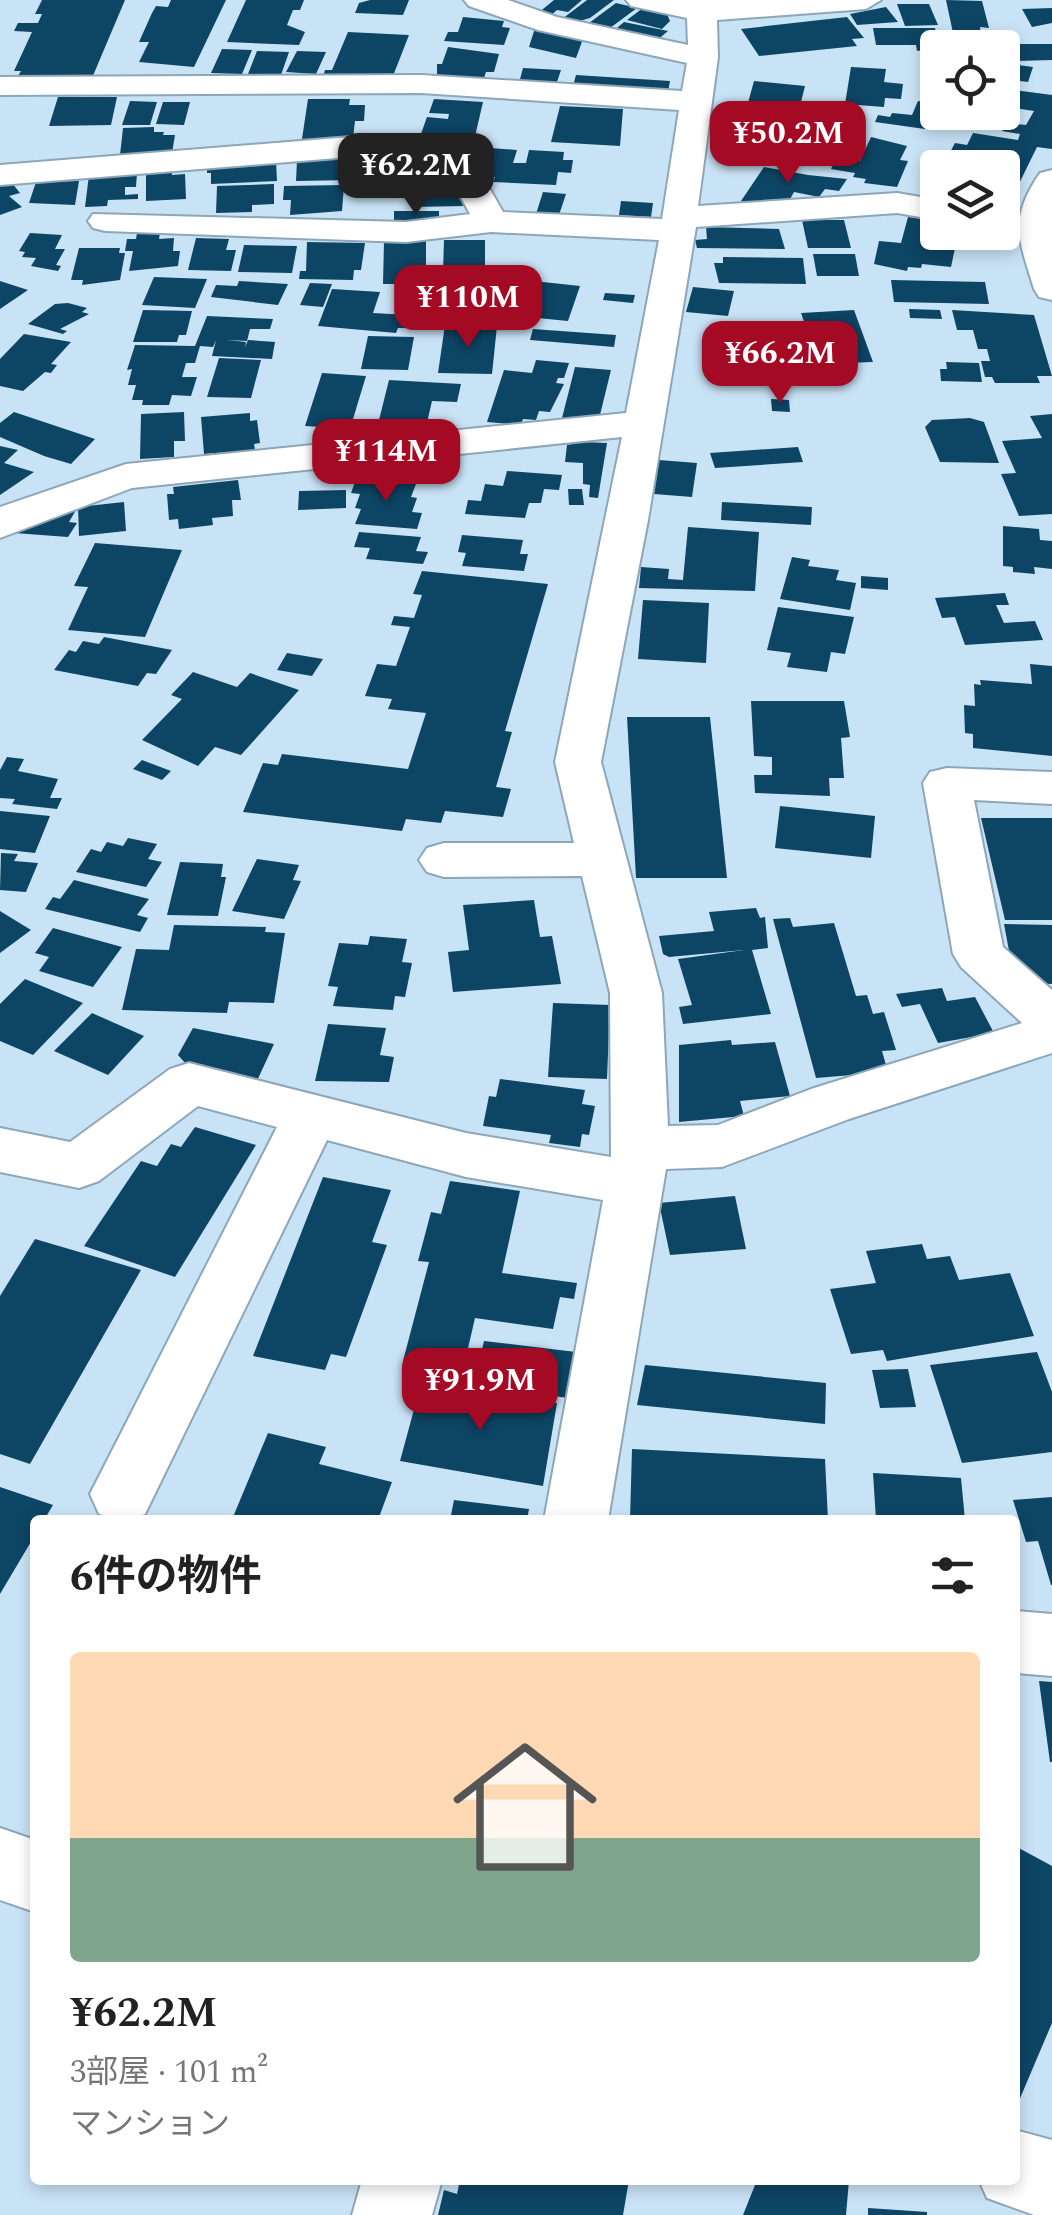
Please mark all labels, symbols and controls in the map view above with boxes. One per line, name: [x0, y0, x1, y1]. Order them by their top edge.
map controls: [920, 30, 1020, 250]
button: locate: [920, 30, 1020, 130]
pin: ¥50.2M: [707, 101, 869, 186]
text: ¥50.2M: [732, 109, 844, 158]
pin: ¥62.2M: [335, 133, 497, 218]
text: ¥62.2M: [360, 141, 472, 190]
button: layers: [920, 150, 1020, 250]
pin: ¥110M: [398, 265, 538, 350]
text: ¥110M: [416, 273, 520, 322]
pin: ¥66.2M: [699, 321, 861, 406]
text: ¥66.2M: [724, 329, 836, 378]
pin: ¥114M: [316, 419, 456, 504]
text: ¥114M: [334, 427, 438, 476]
pin: ¥91.9M: [399, 1348, 561, 1433]
text: ¥91.9M: [424, 1356, 536, 1405]
text: 6件の物件: [70, 1546, 262, 1609]
icon: filters: [925, 1548, 980, 1603]
icon: home: [435, 1717, 615, 1897]
text: ¥62.2M: [70, 1982, 217, 2045]
text: 3部屋 · 101 m²: [70, 2048, 268, 2097]
text: マンション: [70, 2100, 230, 2149]

